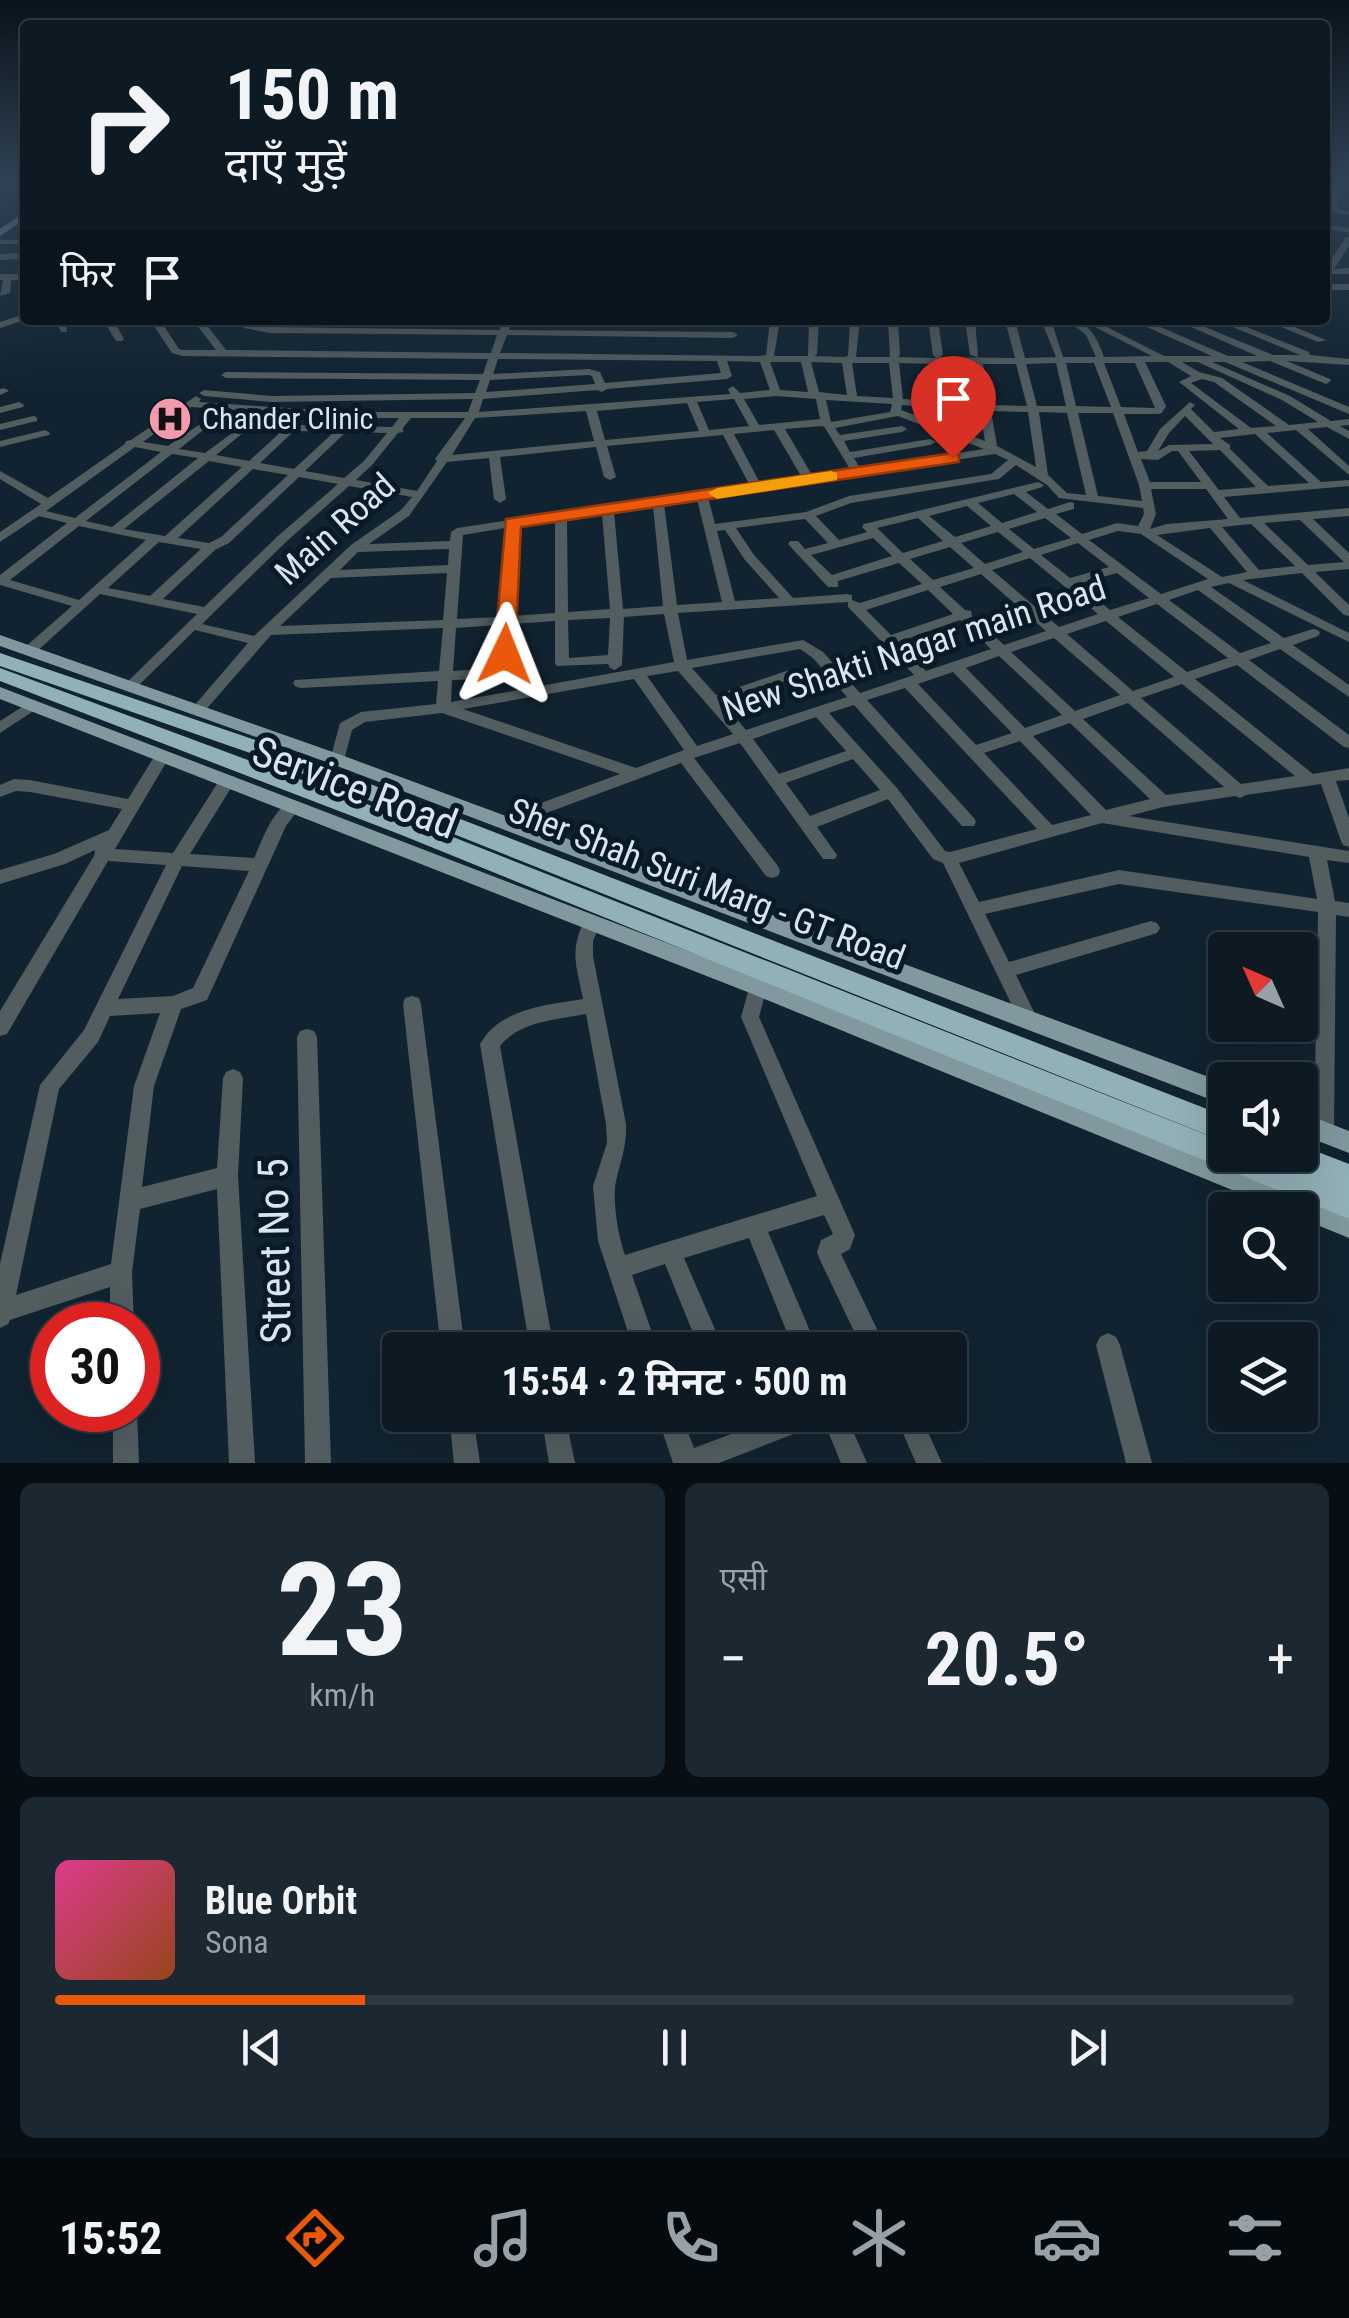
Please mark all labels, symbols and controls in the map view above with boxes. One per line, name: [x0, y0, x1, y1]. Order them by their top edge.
text: 150 m: [225, 54, 399, 136]
icon: right: [60, 60, 190, 190]
text: दाएँ मुड़ें: [225, 138, 347, 191]
icon: arrive: [135, 250, 190, 305]
text: फिर: [60, 252, 115, 296]
pin: [911, 356, 996, 459]
icon: arrive: [926, 371, 981, 426]
hospital icon: Chander Clinic: [147, 396, 193, 442]
place label: Chander Clinic: [202, 401, 373, 436]
street label: Main Road: [267, 465, 403, 594]
street label: New Shakti Nagar main Road: [717, 567, 1111, 730]
position arrow: [453, 602, 557, 706]
street label: Service Road: [246, 726, 464, 849]
street label: Sher Shah Suri Marg - GT Road: [503, 790, 911, 979]
north arrow: [1208, 932, 1318, 1042]
map controls: [1208, 932, 1318, 1432]
button: sound: [1208, 1062, 1318, 1172]
street label: Street No 5: [248, 1158, 301, 1344]
button: search: [1208, 1192, 1318, 1302]
speed limit sign: 30: [30, 1302, 160, 1432]
button: layers: [1208, 1322, 1318, 1432]
text: 15:54 · 2 मिनट · 500 m: [501, 1360, 848, 1404]
text: 23: [277, 1534, 408, 1687]
text: एसी: [720, 1560, 767, 1598]
text: 20.5°: [925, 1615, 1089, 1703]
text: −: [720, 1627, 747, 1691]
text: +: [1267, 1627, 1294, 1691]
text: km/h: [309, 1676, 375, 1714]
text: Blue Orbit: [205, 1879, 357, 1923]
text: Sona: [205, 1923, 268, 1961]
icon: previous: [234, 2020, 289, 2075]
icon: pause: [647, 2020, 702, 2075]
icon: next: [1060, 2020, 1115, 2075]
icon: directions: [280, 2203, 350, 2273]
icon: music: [468, 2203, 538, 2273]
icon: phone: [656, 2203, 726, 2273]
icon: climate: [844, 2203, 914, 2273]
icon: car: [1032, 2203, 1102, 2273]
icon: filters: [1220, 2203, 1290, 2273]
text: 15:52: [59, 2212, 162, 2265]

